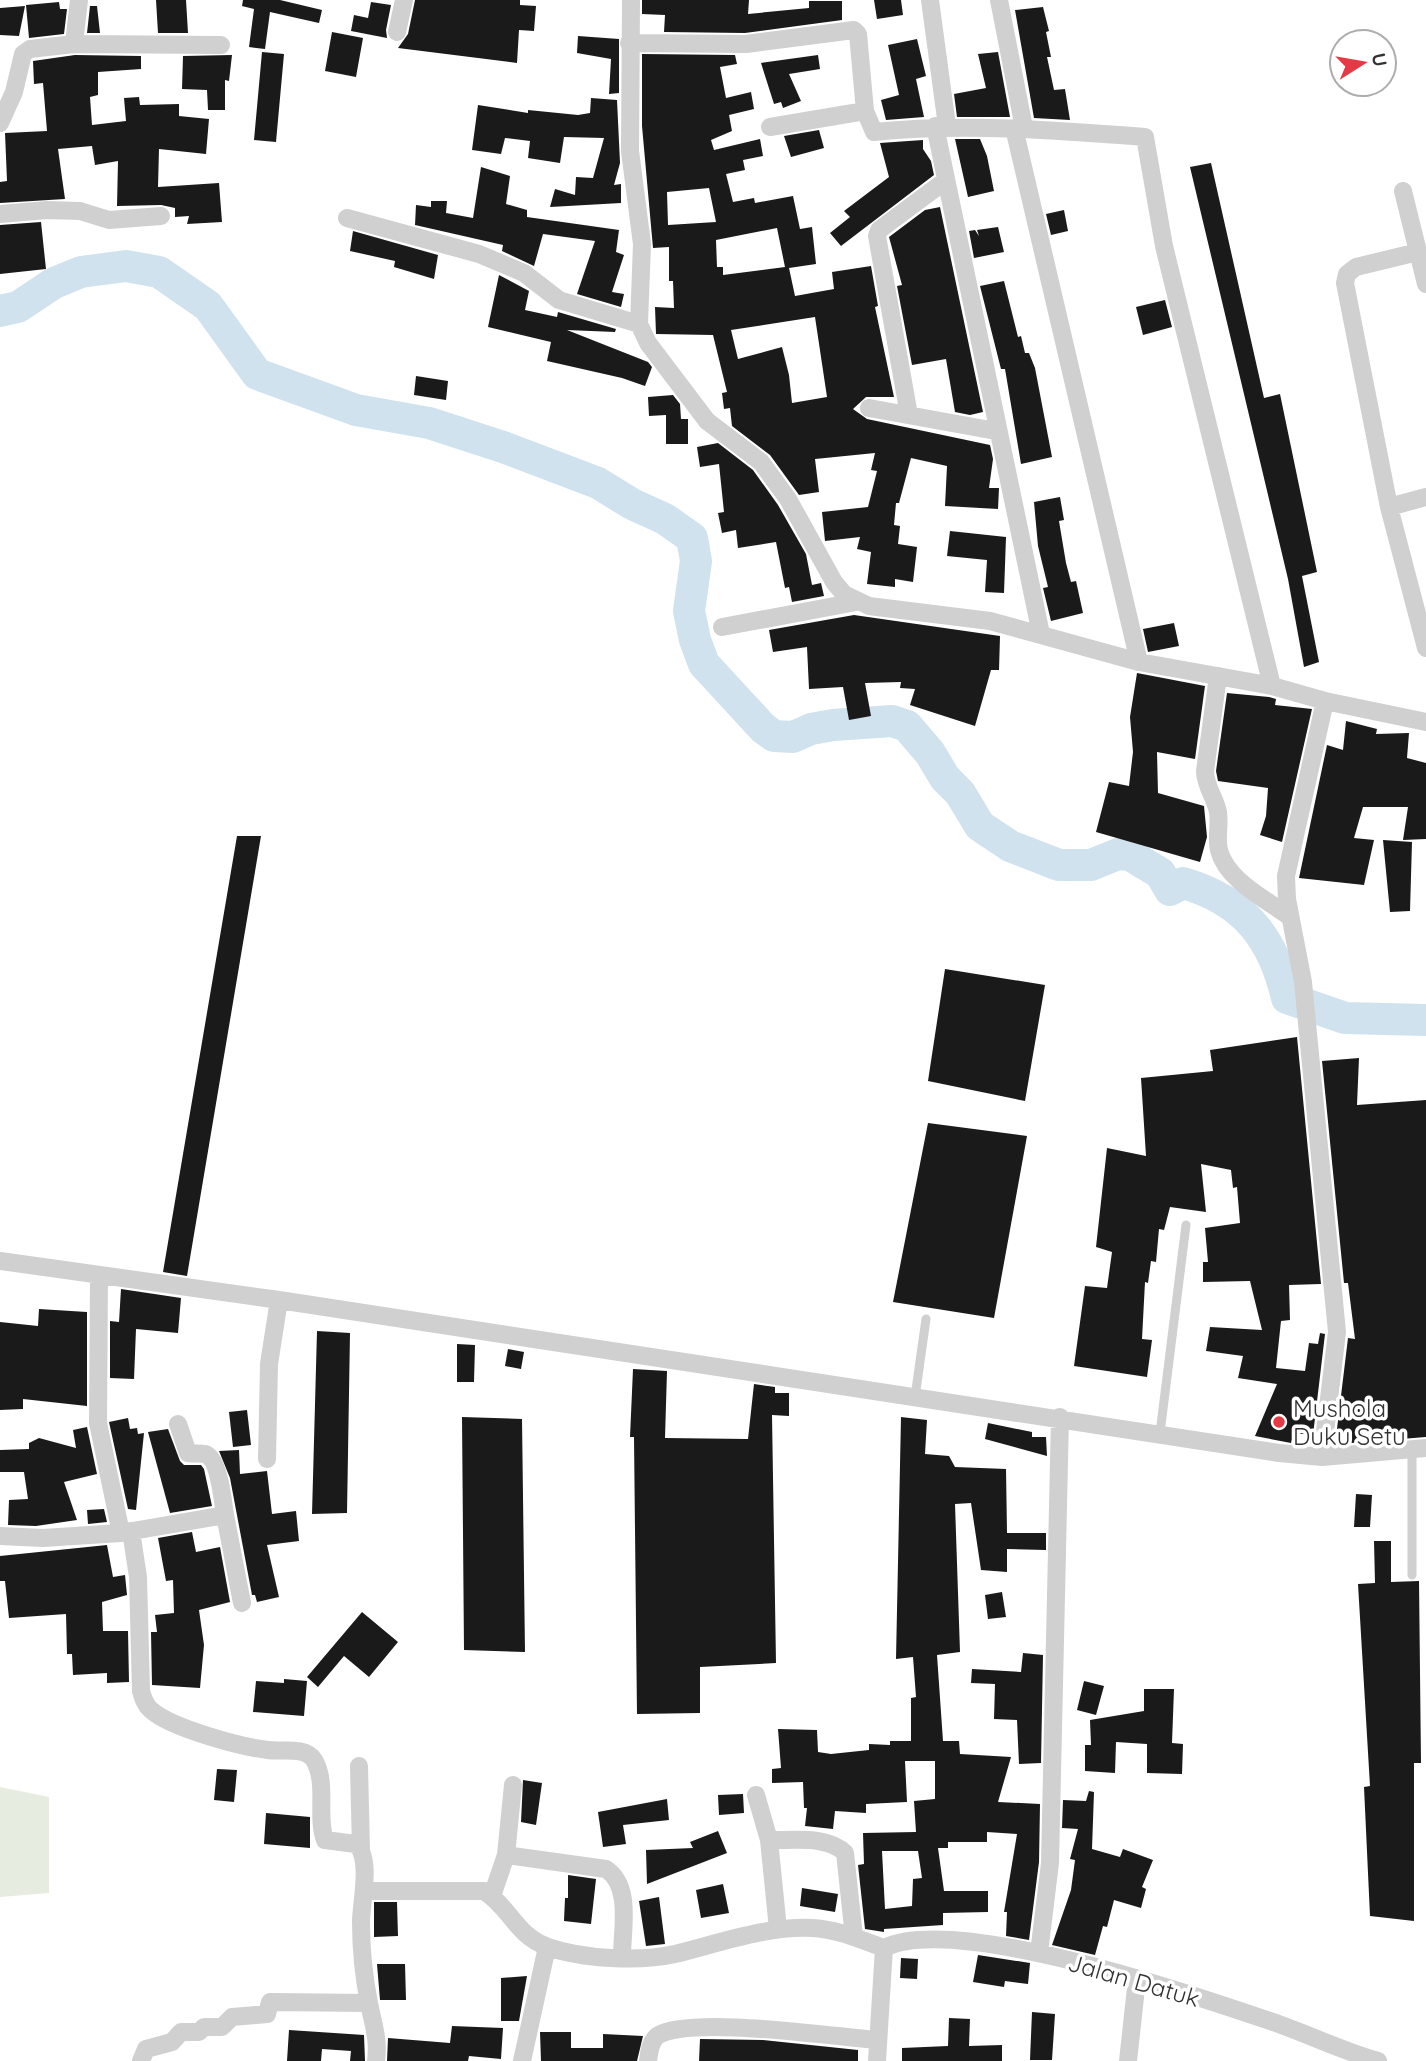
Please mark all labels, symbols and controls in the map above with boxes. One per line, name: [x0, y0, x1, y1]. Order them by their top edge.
north arrow: [1328, 28, 1398, 98]
text: U: [1367, 51, 1393, 69]
place label: Mushola Duku Setu: [1293, 1393, 1406, 1451]
marker: Mushola Duku Setu: [1271, 1414, 1287, 1430]
street label: Jalan Datuk: [1065, 1947, 1203, 2013]

